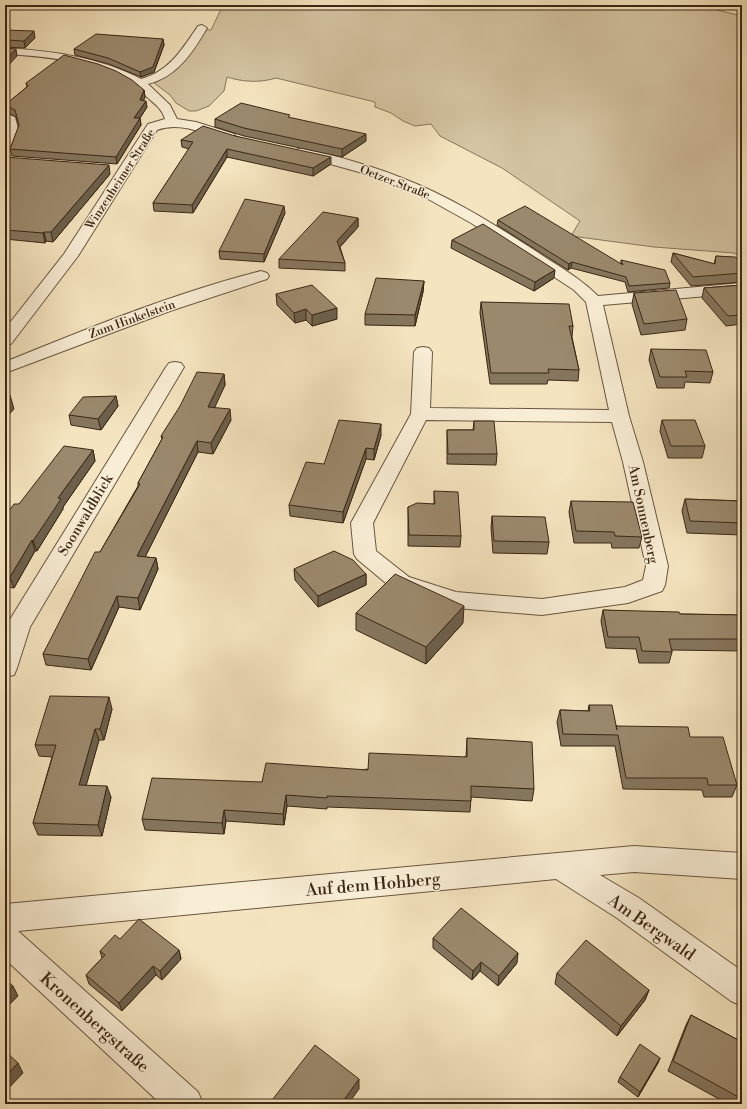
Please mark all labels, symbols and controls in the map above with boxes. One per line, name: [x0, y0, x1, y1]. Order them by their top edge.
street label: Winzenheimer Straße: [82, 126, 159, 233]
street label: Oetzer Straße: [357, 162, 432, 203]
street label: Zum Hinkelstein: [87, 297, 177, 342]
street label: Am Sonnenberg: [624, 462, 662, 566]
street label: Soonwaldblick: [54, 471, 118, 560]
street label: Auf dem Hohberg: [304, 868, 442, 902]
street label: Am Bergwald: [603, 889, 700, 966]
street label: Kronenbergstraße: [35, 968, 154, 1078]

